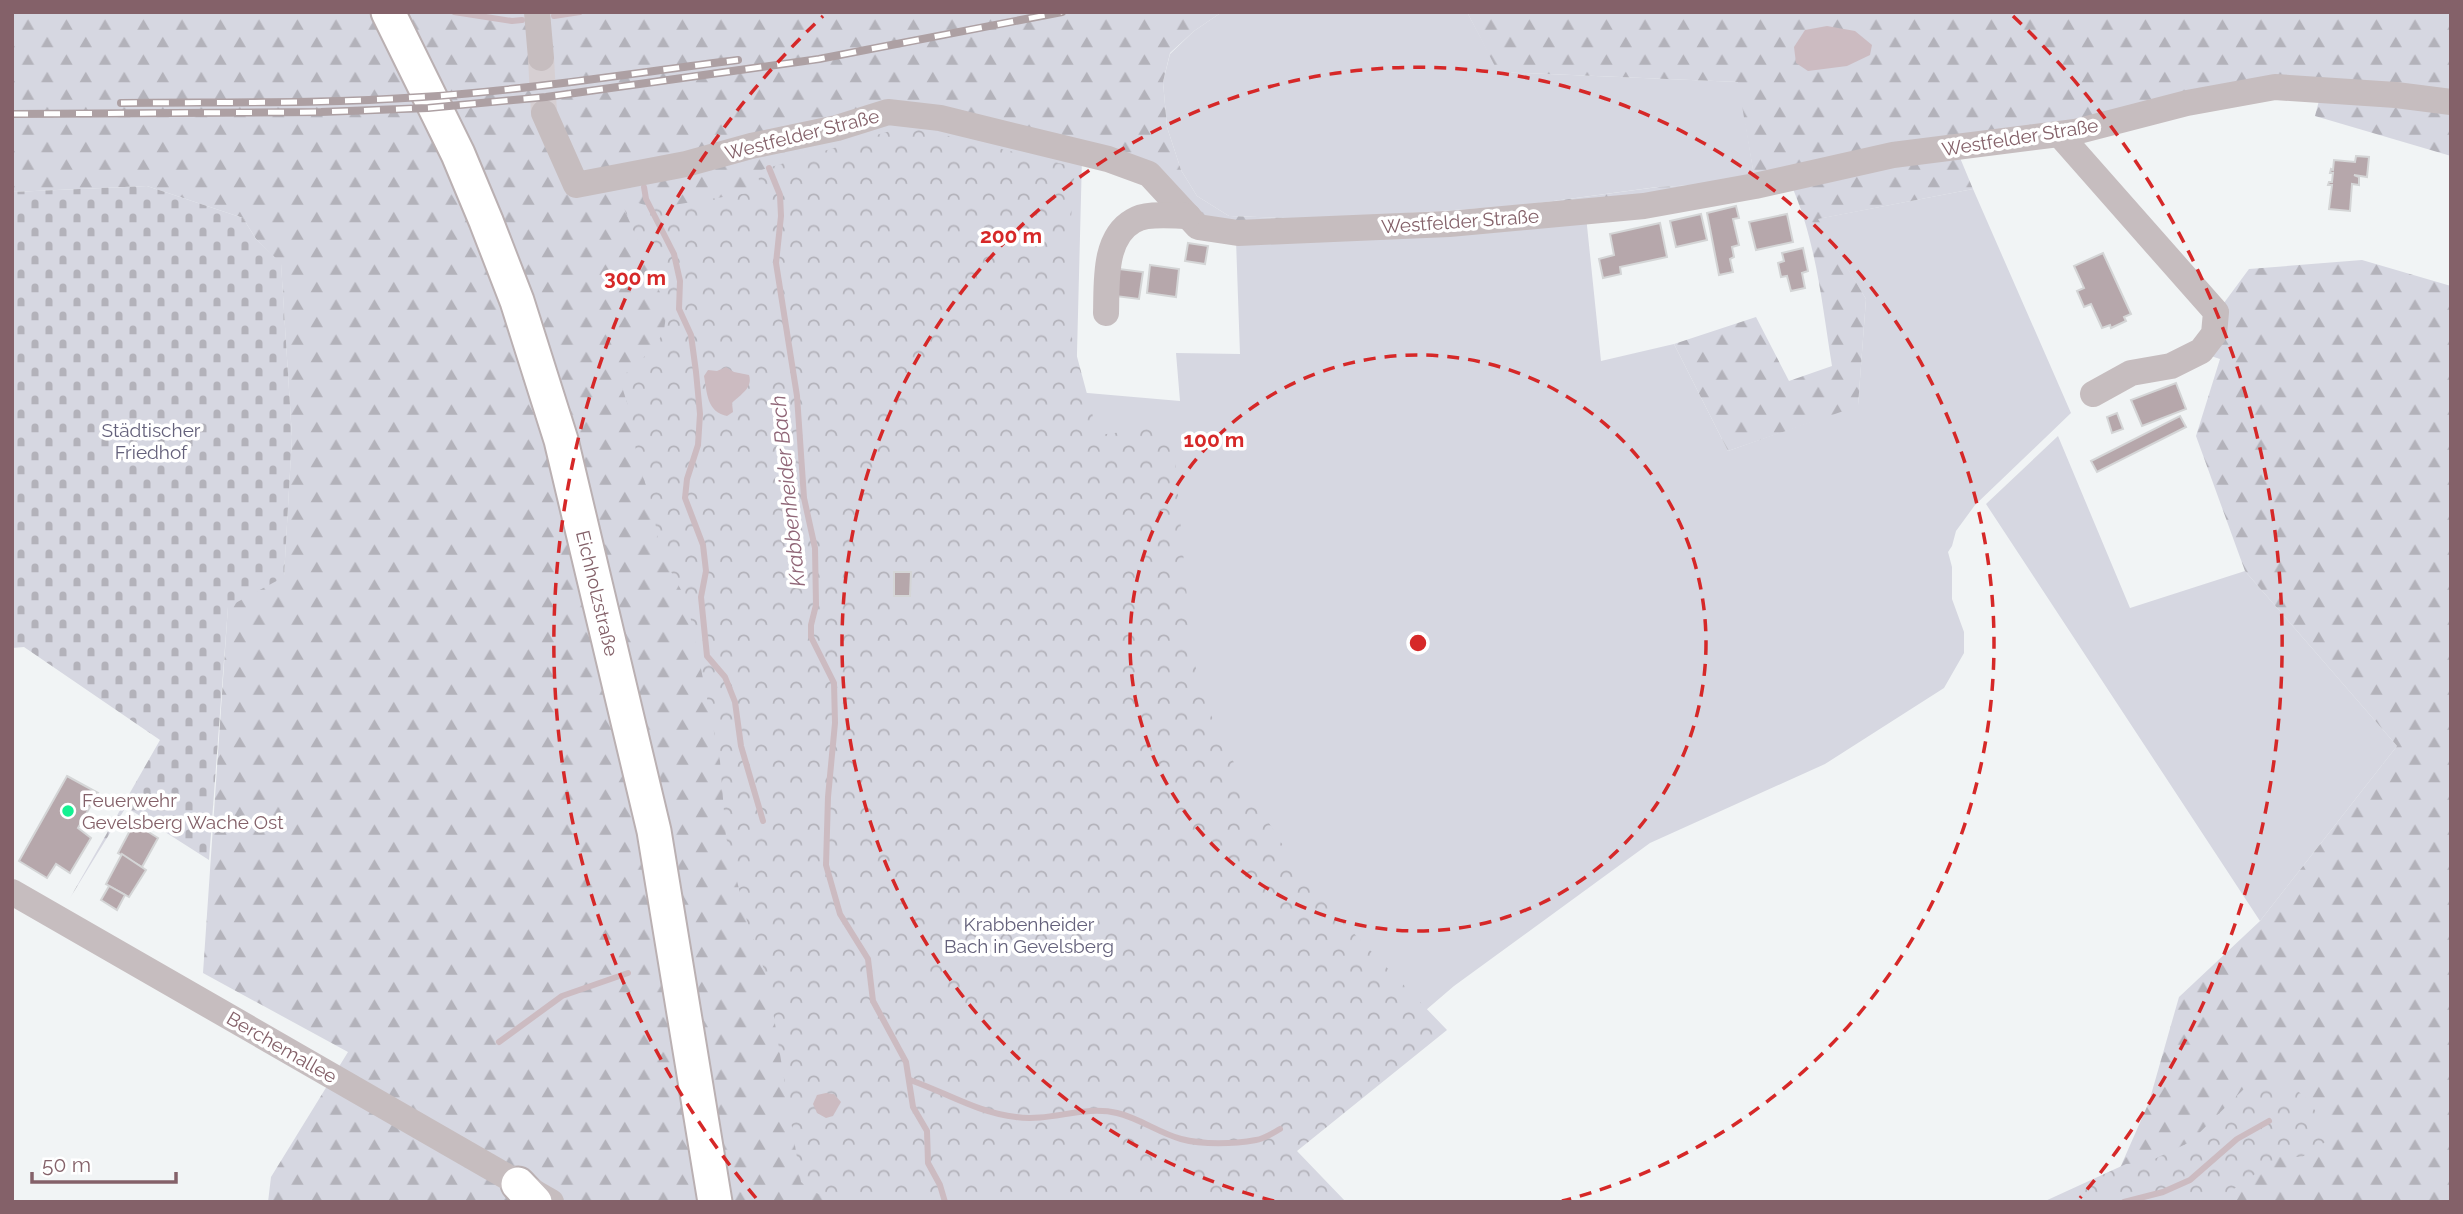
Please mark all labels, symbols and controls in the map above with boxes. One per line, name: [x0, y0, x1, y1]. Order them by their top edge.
street label: Westfelder Straße: [723, 104, 881, 164]
street label: Westfelder Straße: [1940, 114, 2100, 160]
street label: Westfelder Straße: [1380, 205, 1540, 237]
text: 200 m: [980, 223, 1042, 248]
text: 300 m: [604, 265, 666, 290]
water label: Krabbenheider Bach: [765, 394, 810, 588]
park label: Städtischer Friedhof: [102, 419, 201, 463]
text: 100 m: [1184, 427, 1244, 452]
street label: Eichholzstraße: [572, 528, 623, 658]
centre of rings: [1406, 631, 1430, 655]
place label: Feuerwehr Gevelsberg Wache Ost: [82, 789, 284, 833]
marker: Feuerwehr Gevelsberg Wache Ost: [60, 803, 76, 819]
park label: Krabbenheider Bach in Gevelsberg: [944, 913, 1114, 957]
street label: Berchemallee: [223, 1007, 341, 1087]
scale bar: [32, 1140, 175, 1184]
text: 50 m: [42, 1152, 91, 1177]

